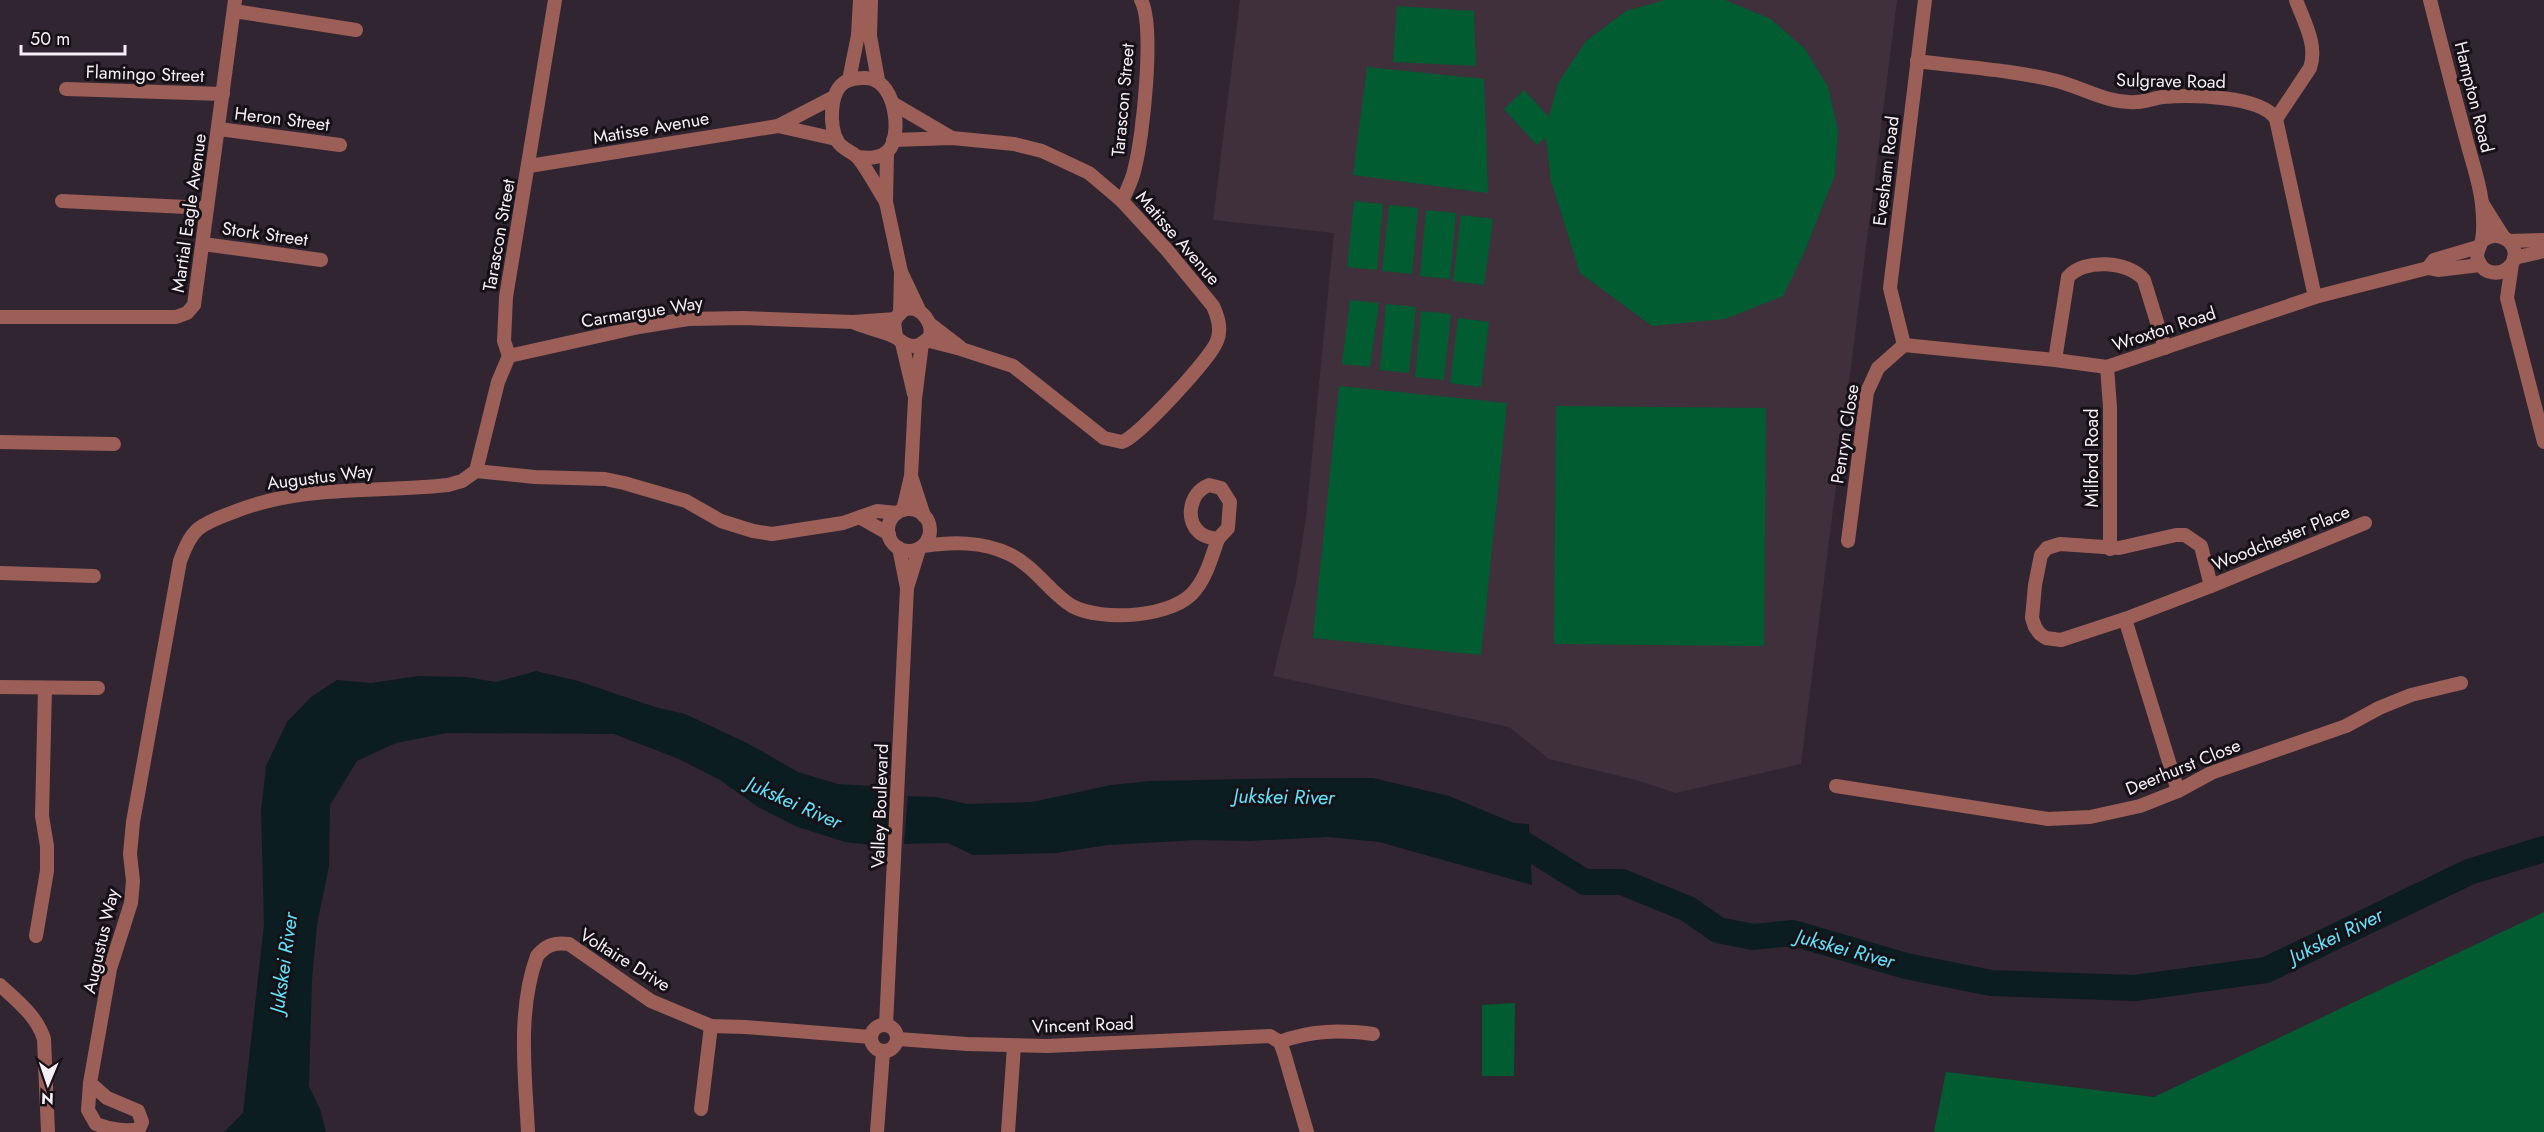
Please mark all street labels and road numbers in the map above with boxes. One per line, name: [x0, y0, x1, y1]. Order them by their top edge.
street label: Hampton Road: [2448, 39, 2500, 155]
street label: Tarascon Street: [1105, 42, 1141, 158]
street label: Flamingo Street: [85, 59, 205, 89]
street label: Sulgrave Road: [2116, 67, 2226, 95]
street label: Heron Street: [233, 100, 332, 138]
street label: Matisse Avenue: [591, 105, 711, 151]
street label: Evesham Road: [1866, 115, 1906, 227]
street label: Martial Eagle Avenue: [165, 132, 213, 294]
street label: Tarascon Street: [476, 176, 522, 293]
street label: Matisse Avenue: [1130, 185, 1226, 291]
street label: Stork Street: [220, 215, 310, 253]
street label: Carmargue Way: [579, 290, 705, 334]
street label: Wroxton Road: [2109, 300, 2219, 358]
street label: Penryn Close: [1824, 382, 1866, 486]
street label: Milford Road: [2079, 408, 2105, 508]
street label: Augustus Way: [265, 458, 375, 496]
street label: Woodchester Place: [2208, 498, 2354, 578]
street label: Deerhurst Close: [2122, 732, 2244, 802]
street label: Valley Boulevard: [865, 743, 895, 869]
street label: Augustus Way: [76, 886, 126, 996]
street label: Voltaire Drive: [575, 922, 675, 998]
street label: Vincent Road: [1032, 1010, 1134, 1040]

